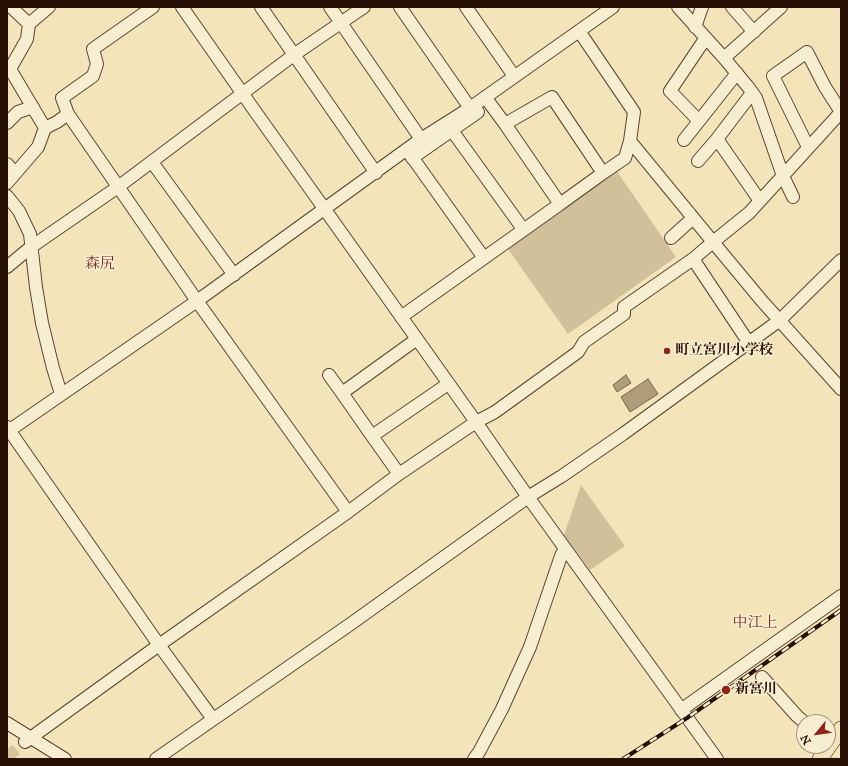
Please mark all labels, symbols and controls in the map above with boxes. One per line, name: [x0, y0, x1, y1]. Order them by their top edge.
district label: 森尻: [85, 255, 115, 273]
place label: 町立宮川小学校: [675, 343, 773, 359]
marker: 町立宮川小学校: [662, 346, 672, 356]
district label: 中江上: [733, 614, 777, 632]
place label: 新宮川: [735, 682, 777, 698]
marker: 新宮川: [720, 684, 732, 696]
north arrow: [796, 714, 836, 754]
text: N: [798, 732, 814, 747]

